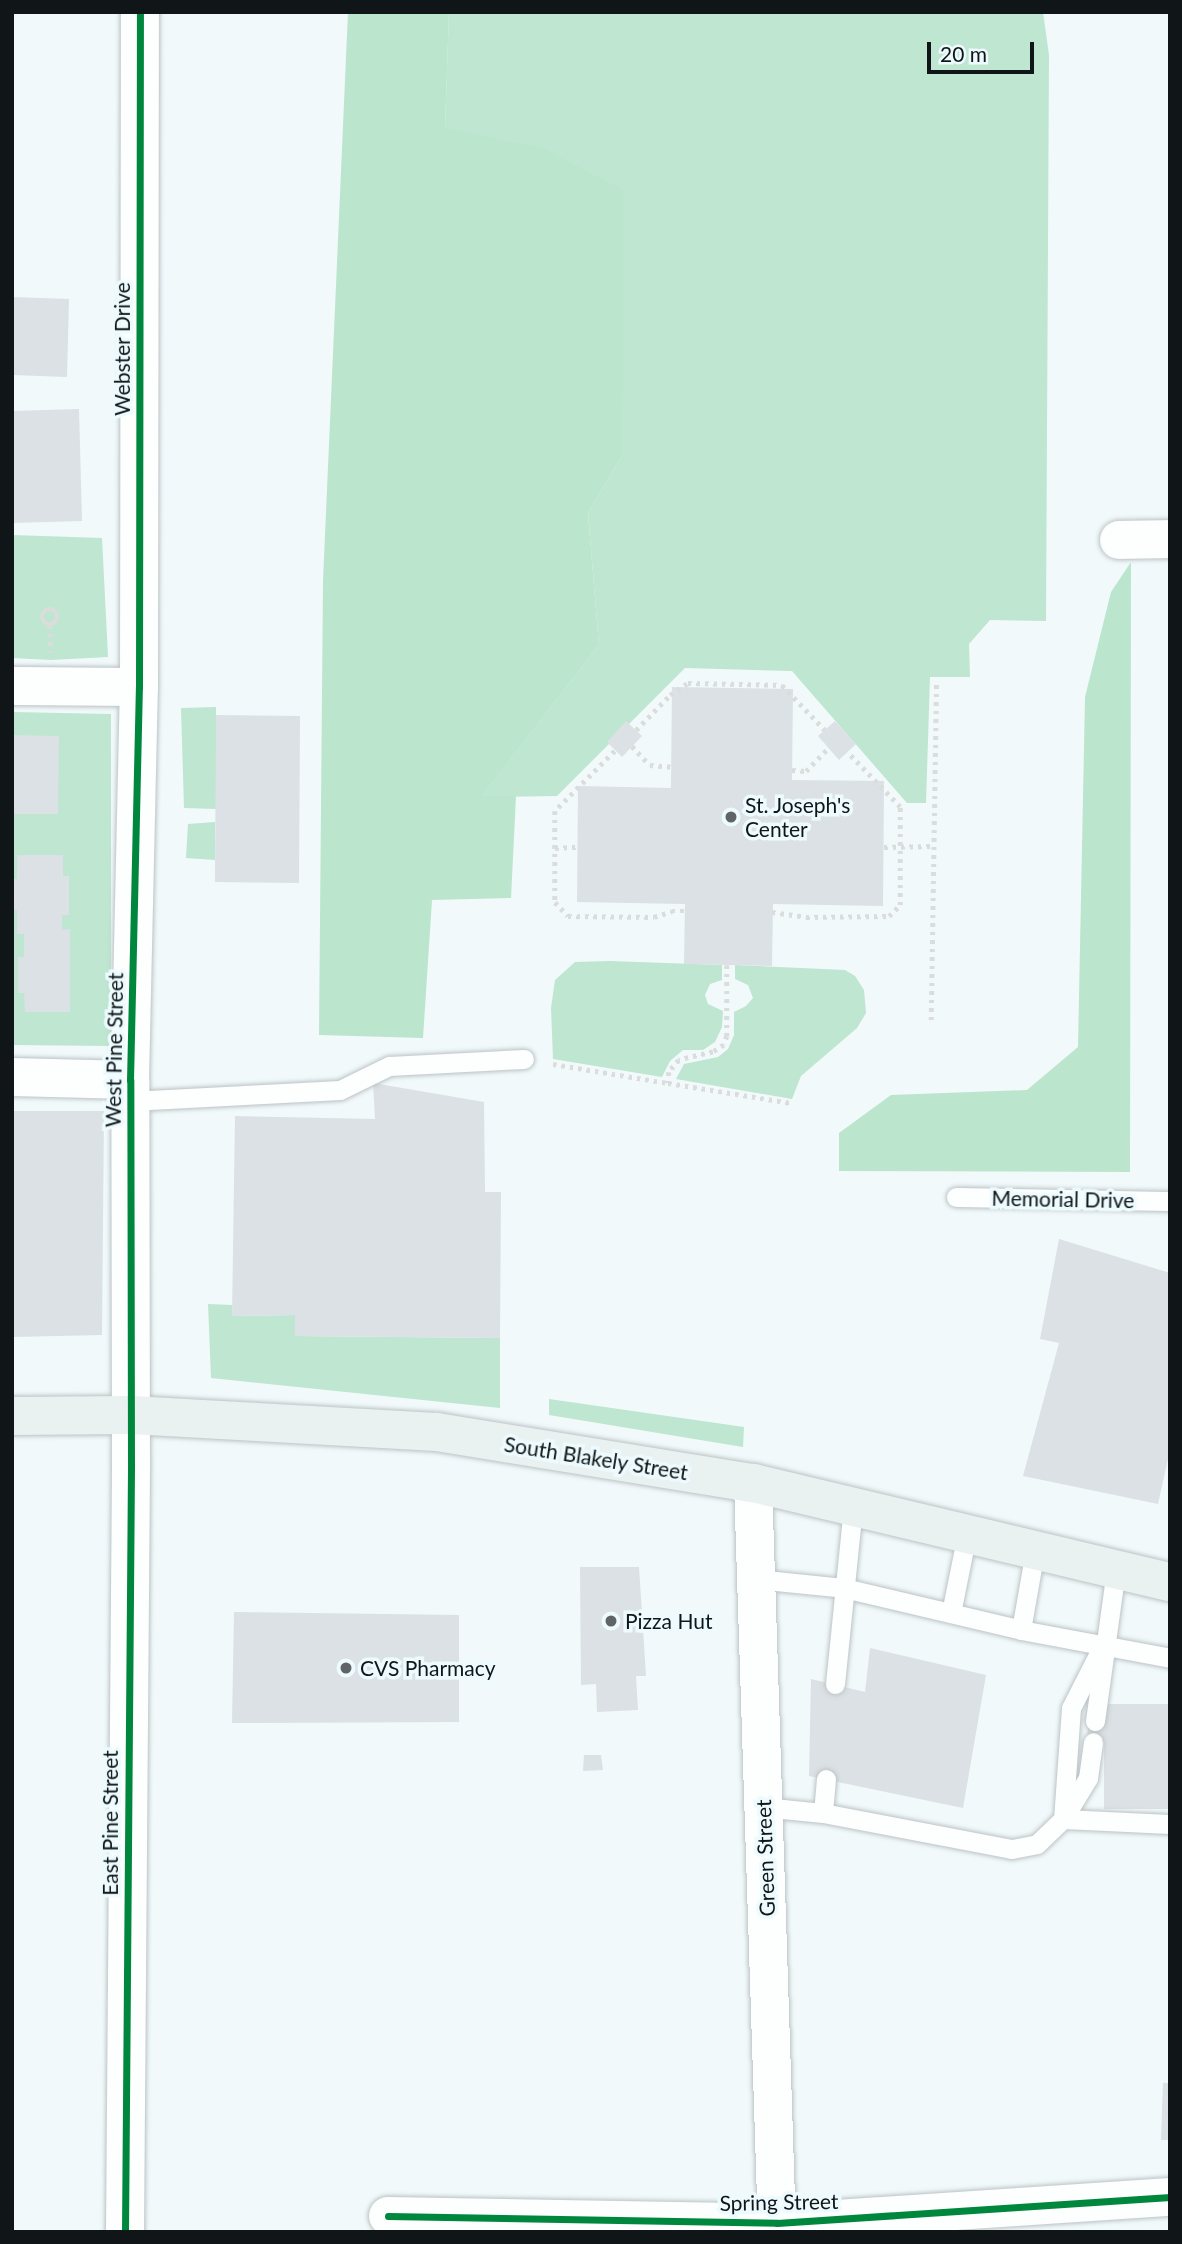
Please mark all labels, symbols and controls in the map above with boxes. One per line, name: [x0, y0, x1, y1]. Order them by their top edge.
scale bar: [930, 28, 1037, 72]
text: 20 m: [940, 41, 987, 66]
street label: Webster Drive: [109, 282, 135, 416]
place label: St. Joseph's Center: [745, 792, 851, 842]
marker: St. Joseph's Center: [723, 809, 739, 825]
street label: West Pine Street: [100, 972, 128, 1128]
street label: Memorial Drive: [991, 1185, 1135, 1213]
street label: South Blakely Street: [502, 1431, 690, 1485]
place label: Pizza Hut: [625, 1608, 712, 1634]
marker: Pizza Hut: [603, 1613, 619, 1629]
place label: CVS Pharmacy: [360, 1655, 496, 1681]
marker: CVS Pharmacy: [338, 1660, 354, 1676]
street label: East Pine Street: [97, 1750, 123, 1896]
street label: Green Street: [750, 1799, 780, 1917]
street label: Spring Street: [719, 2188, 839, 2216]

